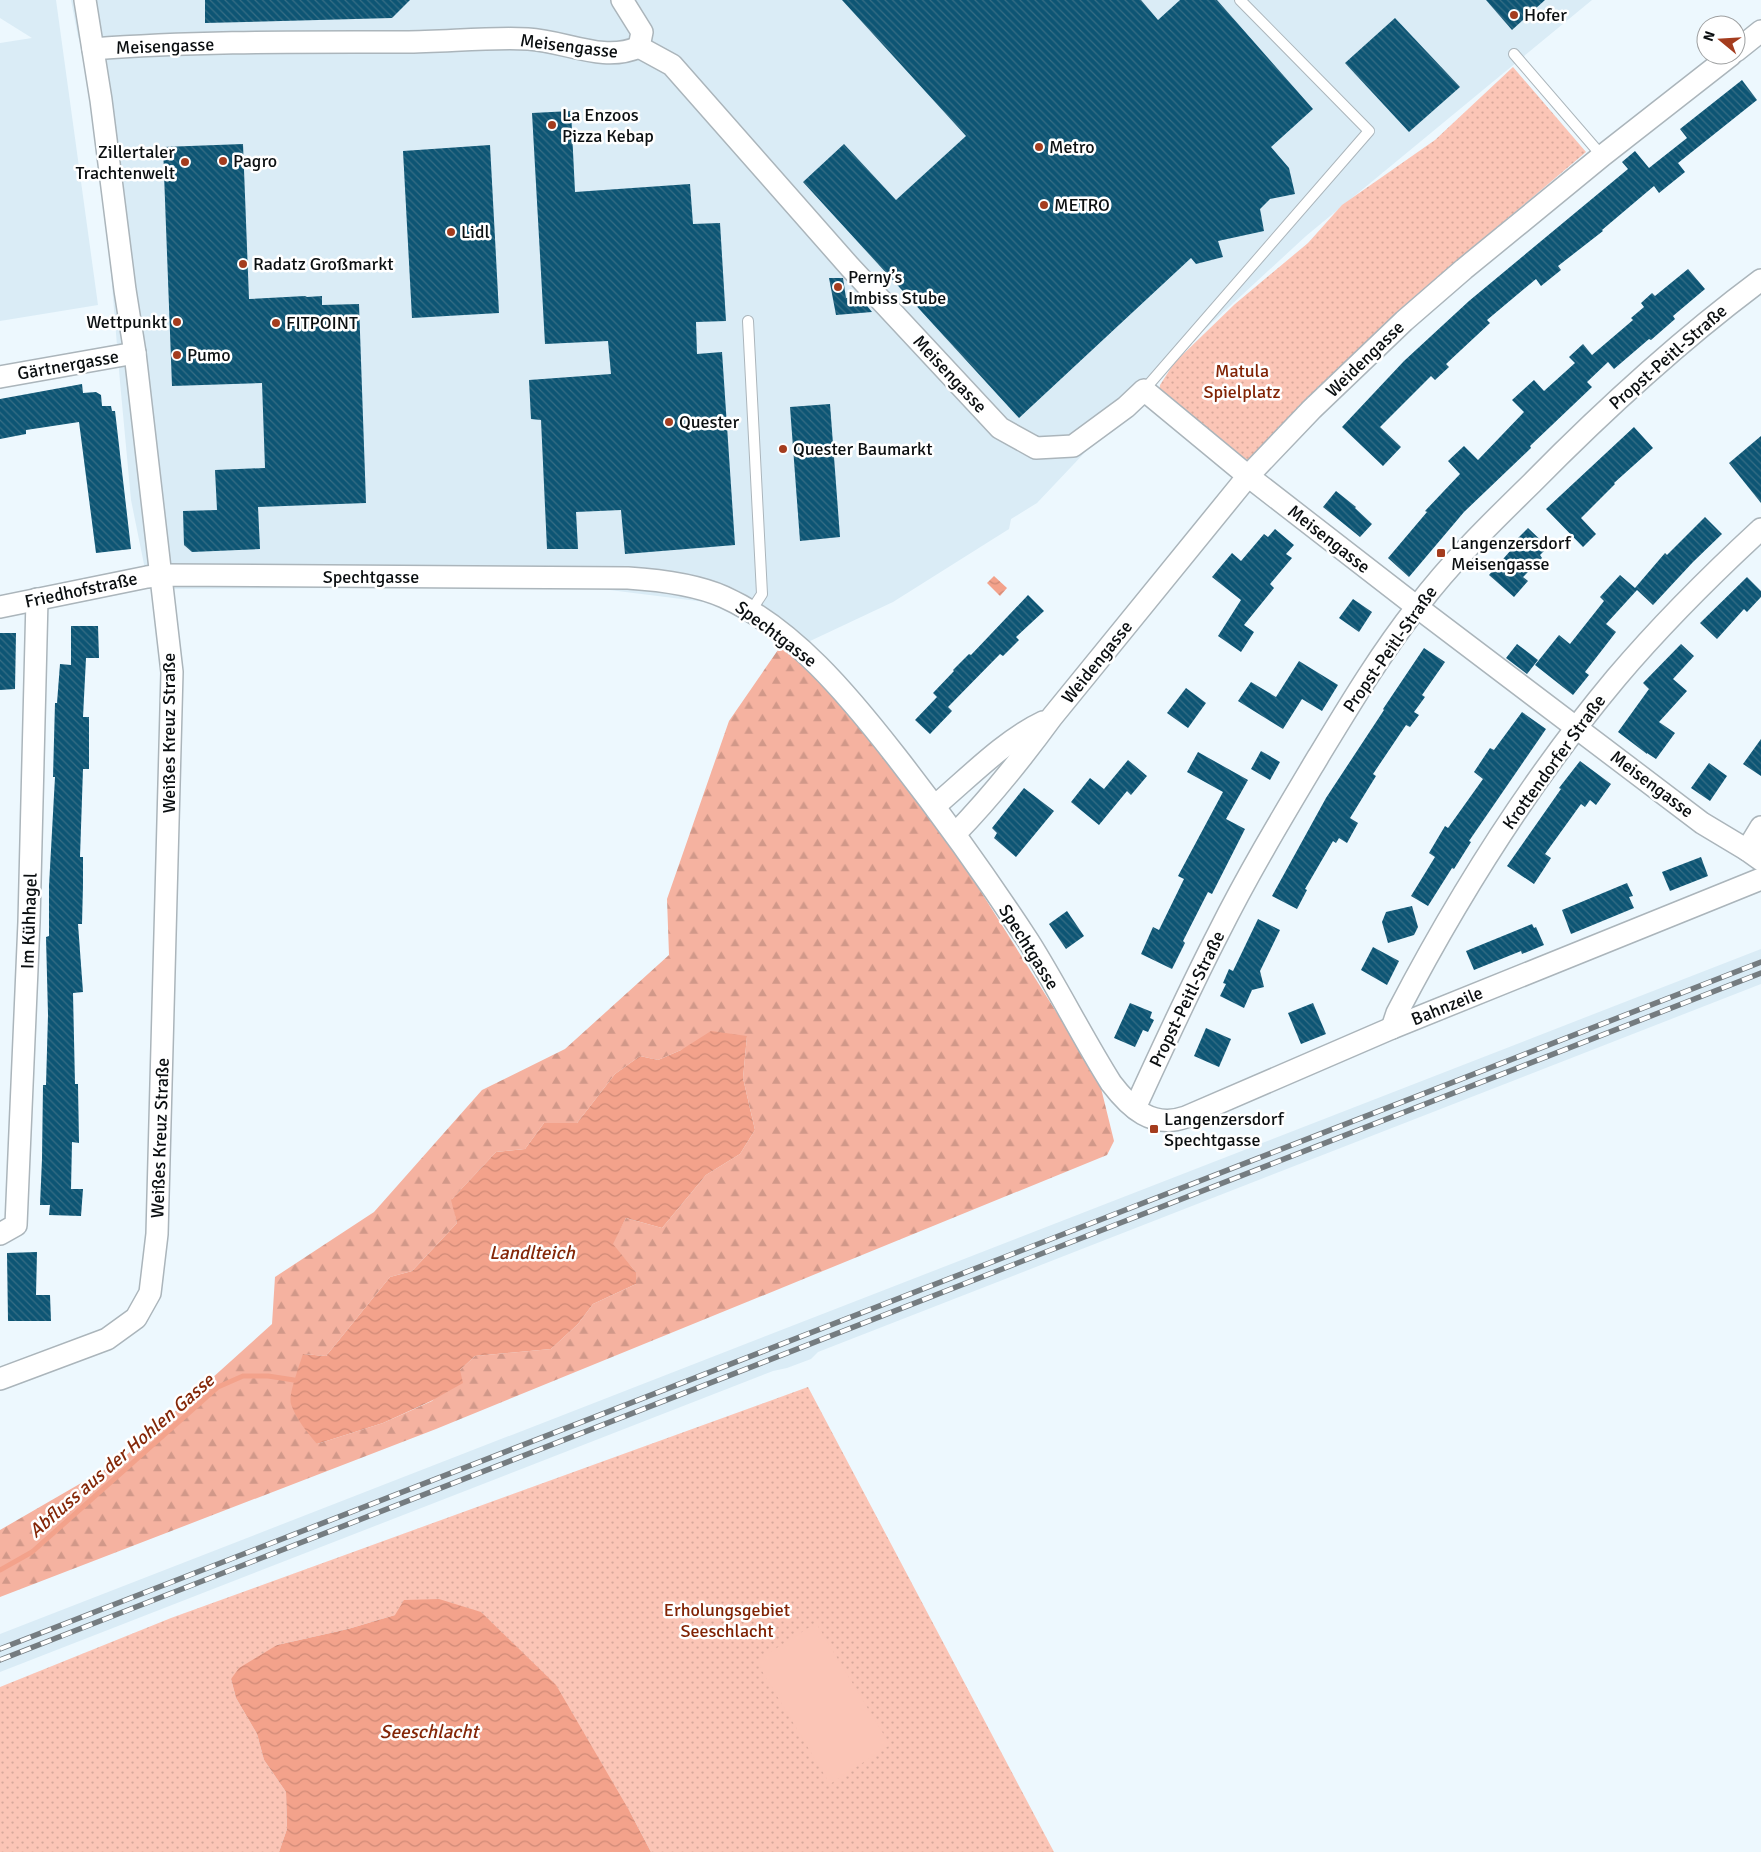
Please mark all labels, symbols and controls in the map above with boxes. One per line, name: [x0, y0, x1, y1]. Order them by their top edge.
place label: Hofer: [1524, 4, 1567, 26]
marker: Hofer: [1508, 9, 1520, 21]
north arrow: [1696, 15, 1746, 65]
street label: Meisengasse: [519, 29, 619, 63]
text: N: [1700, 29, 1719, 43]
street label: Meisengasse: [115, 33, 215, 59]
place label: La Enzoos Pizza Kebap: [562, 104, 654, 147]
marker: La Enzoos Pizza Kebap: [546, 119, 558, 131]
place label: Metro: [1049, 136, 1095, 158]
place label: Zillertaler Trachtenwelt: [75, 141, 175, 184]
marker: Metro: [1033, 141, 1045, 153]
place label: Pagro: [233, 150, 277, 172]
marker: Pagro: [217, 155, 229, 167]
marker: Zillertaler Trachtenwelt: [179, 156, 191, 168]
place label: METRO: [1054, 194, 1110, 216]
marker: METRO: [1038, 199, 1050, 211]
place label: Lidl: [461, 221, 490, 243]
marker: Lidl: [445, 226, 457, 238]
place label: Radatz Großmarkt: [253, 253, 394, 275]
marker: Radatz Großmarkt: [237, 258, 249, 270]
place label: Perny’s Imbiss Stube: [848, 266, 946, 309]
marker: Perny’s Imbiss Stube: [832, 281, 844, 293]
street label: Propst-Peitl-Straße: [1605, 300, 1731, 414]
place label: Wettpunkt: [86, 311, 167, 333]
place label: FITPOINT: [286, 312, 358, 334]
marker: Wettpunkt: [171, 316, 183, 328]
street label: Weidengasse: [1321, 316, 1409, 402]
marker: FITPOINT: [270, 317, 282, 329]
street label: Meisengasse: [908, 330, 992, 418]
place label: Pumo: [187, 344, 231, 366]
street label: Gärtnergasse: [16, 345, 120, 385]
marker: Pumo: [171, 349, 183, 361]
park label: Matula Spielplatz: [1203, 360, 1281, 403]
place label: Quester: [679, 411, 740, 433]
marker: Quester: [663, 416, 675, 428]
place label: Quester Baumarkt: [793, 438, 932, 460]
marker: Quester Baumarkt: [777, 443, 789, 455]
street label: Meisengasse: [1283, 500, 1375, 578]
place label: Langenzersdorf Meisengasse: [1451, 532, 1572, 575]
marker: Langenzersdorf Meisengasse: [1435, 547, 1447, 559]
street label: Spechtgasse: [323, 566, 419, 588]
street label: Friedhofstraße: [23, 567, 139, 613]
street label: Propst-Peitl-Straße: [1338, 582, 1442, 716]
street label: Spechtgasse: [731, 596, 821, 672]
street label: Weidengasse: [1057, 616, 1137, 708]
street label: Weißes Kreuz Straße: [158, 653, 180, 813]
street label: Krottendorfer Straße: [1498, 690, 1610, 834]
street label: Meisengasse: [1606, 746, 1698, 822]
street label: Im Kühhagel: [16, 872, 42, 970]
street label: Spechtgasse: [994, 900, 1064, 994]
street label: Propst-Peitl-Straße: [1144, 927, 1230, 1071]
street label: Bahnzeile: [1408, 982, 1486, 1030]
street label: Weißes Kreuz Straße: [146, 1057, 174, 1219]
place label: Langenzersdorf Spechtgasse: [1164, 1108, 1285, 1151]
marker: Langenzersdorf Spechtgasse: [1148, 1123, 1160, 1135]
water label: Landlteich: [489, 1241, 575, 1265]
water label: Abfluss aus der Hohlen Gasse: [24, 1368, 220, 1543]
park label: Erholungsgebiet Seeschlacht: [664, 1599, 790, 1642]
water label: Seeschlacht: [380, 1720, 481, 1744]

